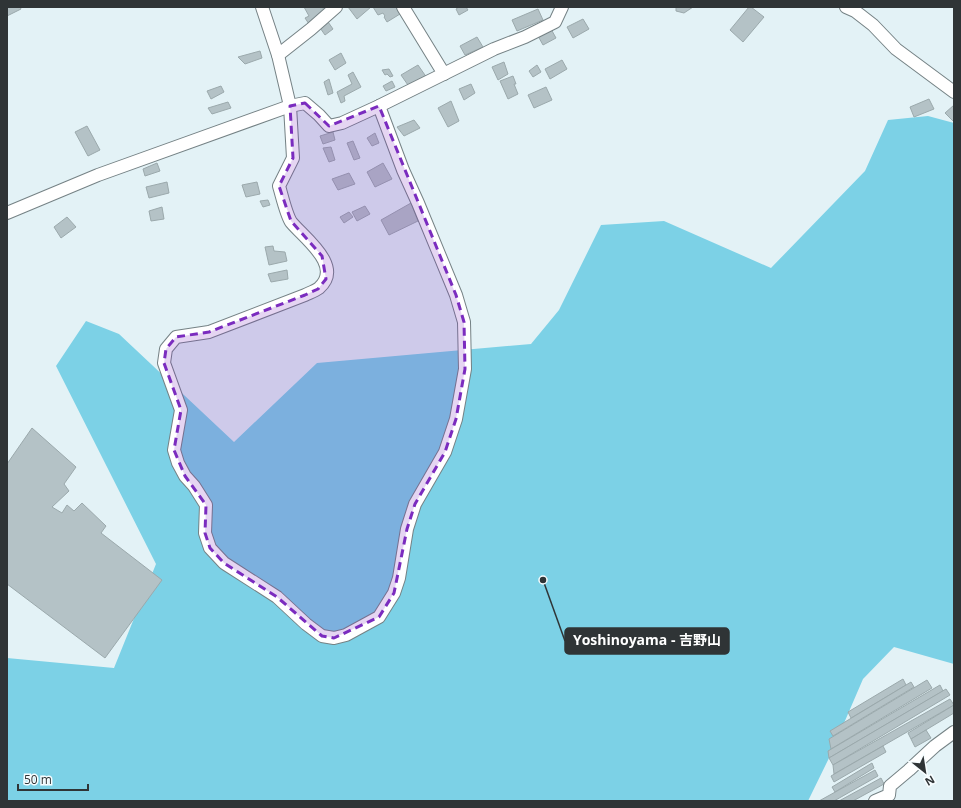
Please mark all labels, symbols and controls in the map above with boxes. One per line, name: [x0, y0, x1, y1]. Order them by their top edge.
callout: Yoshinoyama - 吉野山: [565, 628, 729, 654]
text: Yoshinoyama - 吉野山: [573, 630, 721, 649]
north arrow: [905, 752, 945, 792]
scale bar: [18, 766, 88, 792]
text: 50 m: [24, 771, 52, 788]
text: N: [923, 772, 938, 790]

